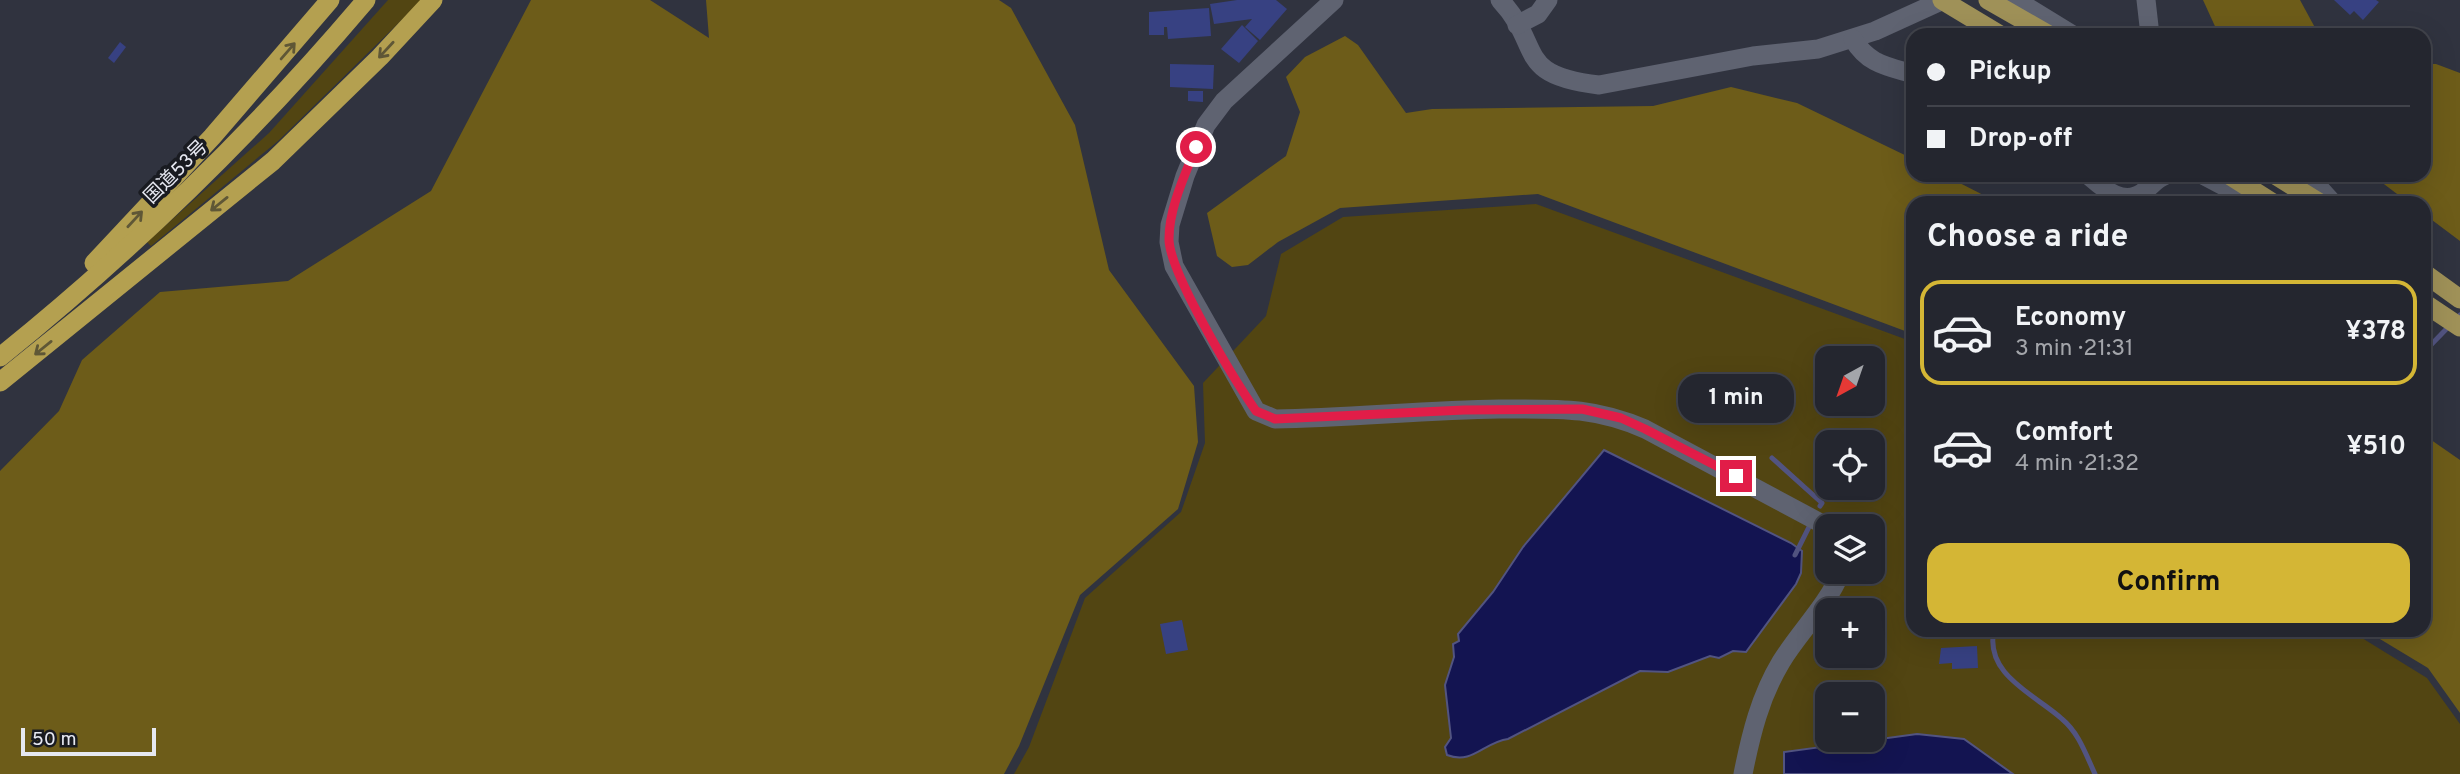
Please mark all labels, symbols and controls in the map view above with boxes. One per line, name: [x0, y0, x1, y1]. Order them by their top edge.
one-way arrow: [378, 41, 395, 58]
one-way arrow: [280, 43, 296, 61]
text: Pickup: [1969, 56, 2052, 89]
text: Drop-off: [1969, 123, 2072, 156]
route start: [1180, 131, 1212, 163]
street label: 国道53号: [140, 136, 213, 209]
one-way arrow: [211, 197, 229, 212]
one-way arrow: [126, 211, 143, 228]
text: Choose a ride: [1927, 218, 2128, 258]
icon: car: [1931, 301, 1994, 364]
text: Economy: [2015, 302, 2126, 335]
text: ¥378: [2346, 316, 2406, 349]
text: 3 min · 21:31: [2015, 335, 2134, 364]
one-way arrow: [34, 340, 52, 355]
north arrow: [1815, 346, 1885, 416]
map controls: [1815, 346, 1885, 752]
callout: 1 min: [1678, 374, 1794, 424]
text: 1 min: [1708, 384, 1764, 413]
icon: car: [1931, 416, 1994, 479]
text: Comfort: [2015, 417, 2113, 450]
button: locate: [1815, 430, 1885, 500]
text: ¥510: [2347, 431, 2406, 464]
text: 4 min · 21:32: [2015, 450, 2139, 479]
route end: [1720, 460, 1752, 492]
button: layers: [1815, 514, 1885, 584]
button: Confirm: [1927, 543, 2410, 623]
button: +: [1815, 598, 1885, 668]
button: −: [1815, 682, 1885, 752]
scale bar: [21, 725, 156, 757]
text: 50 m: [32, 728, 77, 752]

